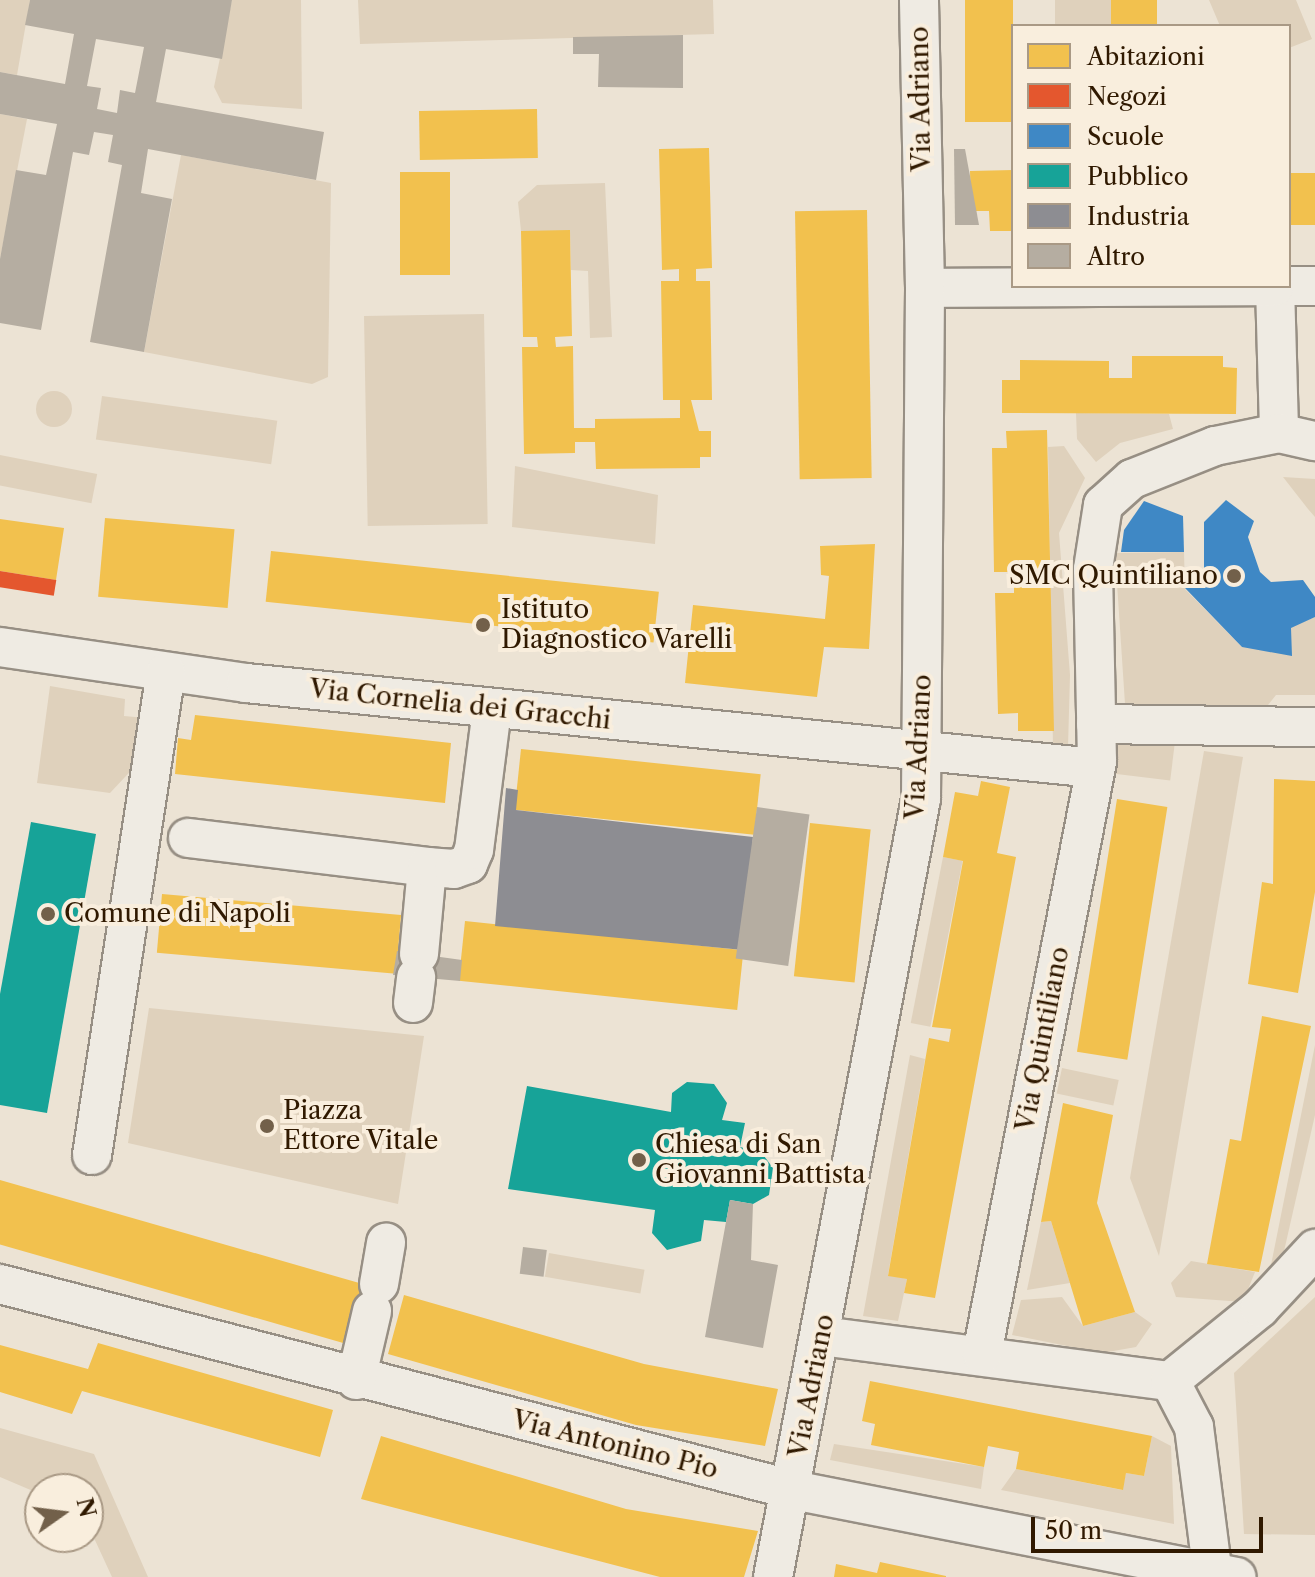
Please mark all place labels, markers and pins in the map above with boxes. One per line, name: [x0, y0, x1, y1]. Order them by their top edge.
place label: SMC Quintiliano: [1009, 560, 1218, 592]
marker: SMC Quintiliano: [1225, 567, 1243, 585]
place label: Istituto Diagnostico Varelli: [501, 594, 733, 656]
marker: Istituto Diagnostico Varelli: [472, 614, 494, 636]
place label: Comune di Napoli: [64, 898, 291, 930]
marker: Comune di Napoli: [39, 905, 57, 923]
place label: Piazza Ettore Vitale: [283, 1095, 439, 1156]
marker: Piazza Ettore Vitale: [258, 1117, 276, 1135]
place label: Chiesa di San Giovanni Battista: [655, 1129, 866, 1190]
marker: Chiesa di San Giovanni Battista: [630, 1151, 648, 1169]

